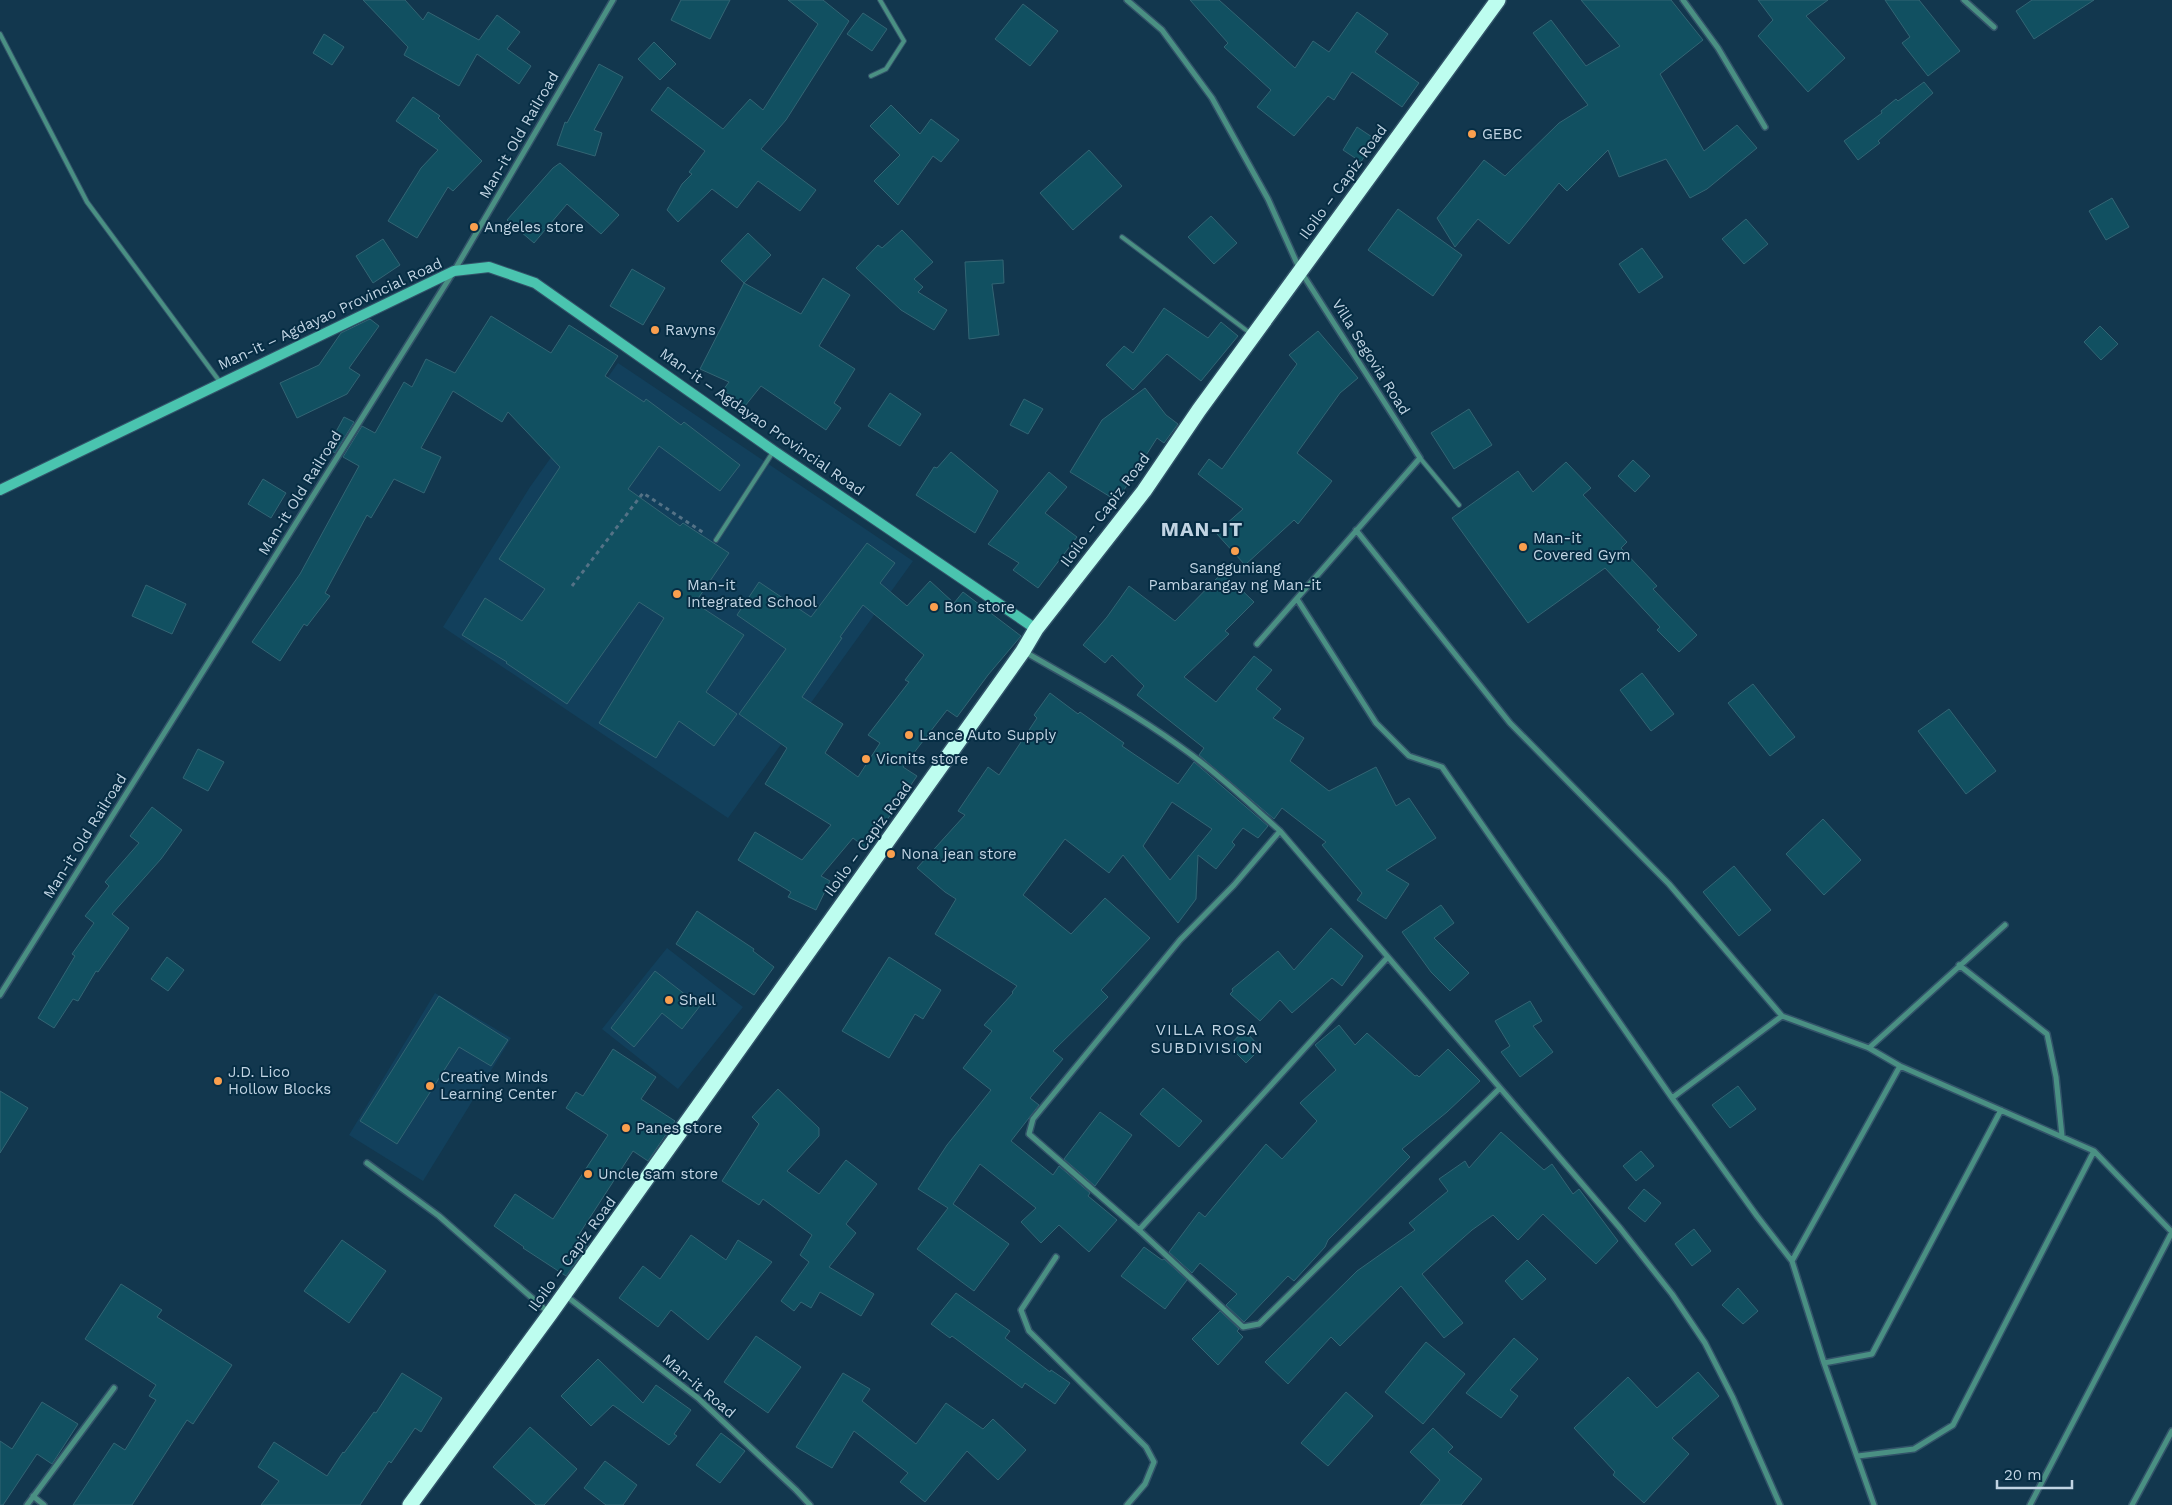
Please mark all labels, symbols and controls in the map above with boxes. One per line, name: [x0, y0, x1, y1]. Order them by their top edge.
street label: Man-it Old Railroad: [475, 68, 563, 202]
street label: Iloilo – Capiz Road: [1295, 121, 1391, 243]
place label: GEBC: [1482, 125, 1523, 143]
marker: GEBC: [1466, 128, 1478, 140]
place label: Angeles store: [484, 218, 584, 236]
marker: Angeles store: [468, 221, 480, 233]
street label: Man-it – Agdayao Provincial Road: [215, 254, 445, 374]
street label: Villa Segovia Road: [1328, 296, 1414, 418]
place label: Ravyns: [665, 321, 716, 339]
marker: Ravyns: [649, 324, 661, 336]
street label: Man-it – Agdayao Provincial Road: [656, 344, 868, 500]
street label: Man-it Old Railroad: [254, 427, 346, 559]
street label: Iloilo – Capiz Road: [1056, 450, 1154, 570]
district label: MAN-IT: [1161, 517, 1243, 541]
place label: Man-it Covered Gym: [1533, 529, 1631, 564]
marker: Man-it Covered Gym: [1517, 541, 1529, 553]
marker: Sangguniang Pambarangay ng Man-it: [1229, 545, 1241, 557]
place label: Sangguniang Pambarangay ng Man-it: [1149, 559, 1322, 594]
place label: Man-it Integrated School: [687, 576, 817, 611]
marker: Man-it Integrated School: [671, 588, 683, 600]
place label: Bon store: [944, 598, 1015, 616]
marker: Bon store: [928, 601, 940, 613]
place label: Lance Auto Supply: [919, 726, 1057, 744]
marker: Lance Auto Supply: [903, 729, 915, 741]
place label: Vicnits store: [876, 750, 968, 768]
marker: Vicnits store: [860, 753, 872, 765]
street label: Man-it Old Railroad: [39, 770, 131, 902]
street label: Iloilo – Capiz Road: [820, 778, 916, 900]
place label: Nona jean store: [901, 845, 1017, 863]
marker: Nona jean store: [885, 848, 897, 860]
place label: Shell: [679, 991, 716, 1009]
marker: Shell: [663, 994, 675, 1006]
district label: VILLA ROSA SUBDIVISION: [1150, 1020, 1264, 1057]
place label: J.D. Lico Hollow Blocks: [228, 1063, 331, 1098]
place label: Creative Minds Learning Center: [440, 1068, 557, 1103]
marker: J.D. Lico Hollow Blocks: [212, 1075, 224, 1087]
marker: Creative Minds Learning Center: [424, 1080, 436, 1092]
place label: Panes store: [636, 1119, 722, 1137]
marker: Panes store: [620, 1122, 632, 1134]
place label: Uncle sam store: [598, 1165, 718, 1183]
marker: Uncle sam store: [582, 1168, 594, 1180]
street label: Iloilo – Capiz Road: [524, 1193, 620, 1315]
street label: Man-it Road: [659, 1350, 739, 1422]
scale bar: [1997, 1458, 2072, 1490]
text: 20 m: [2004, 1466, 2042, 1484]

